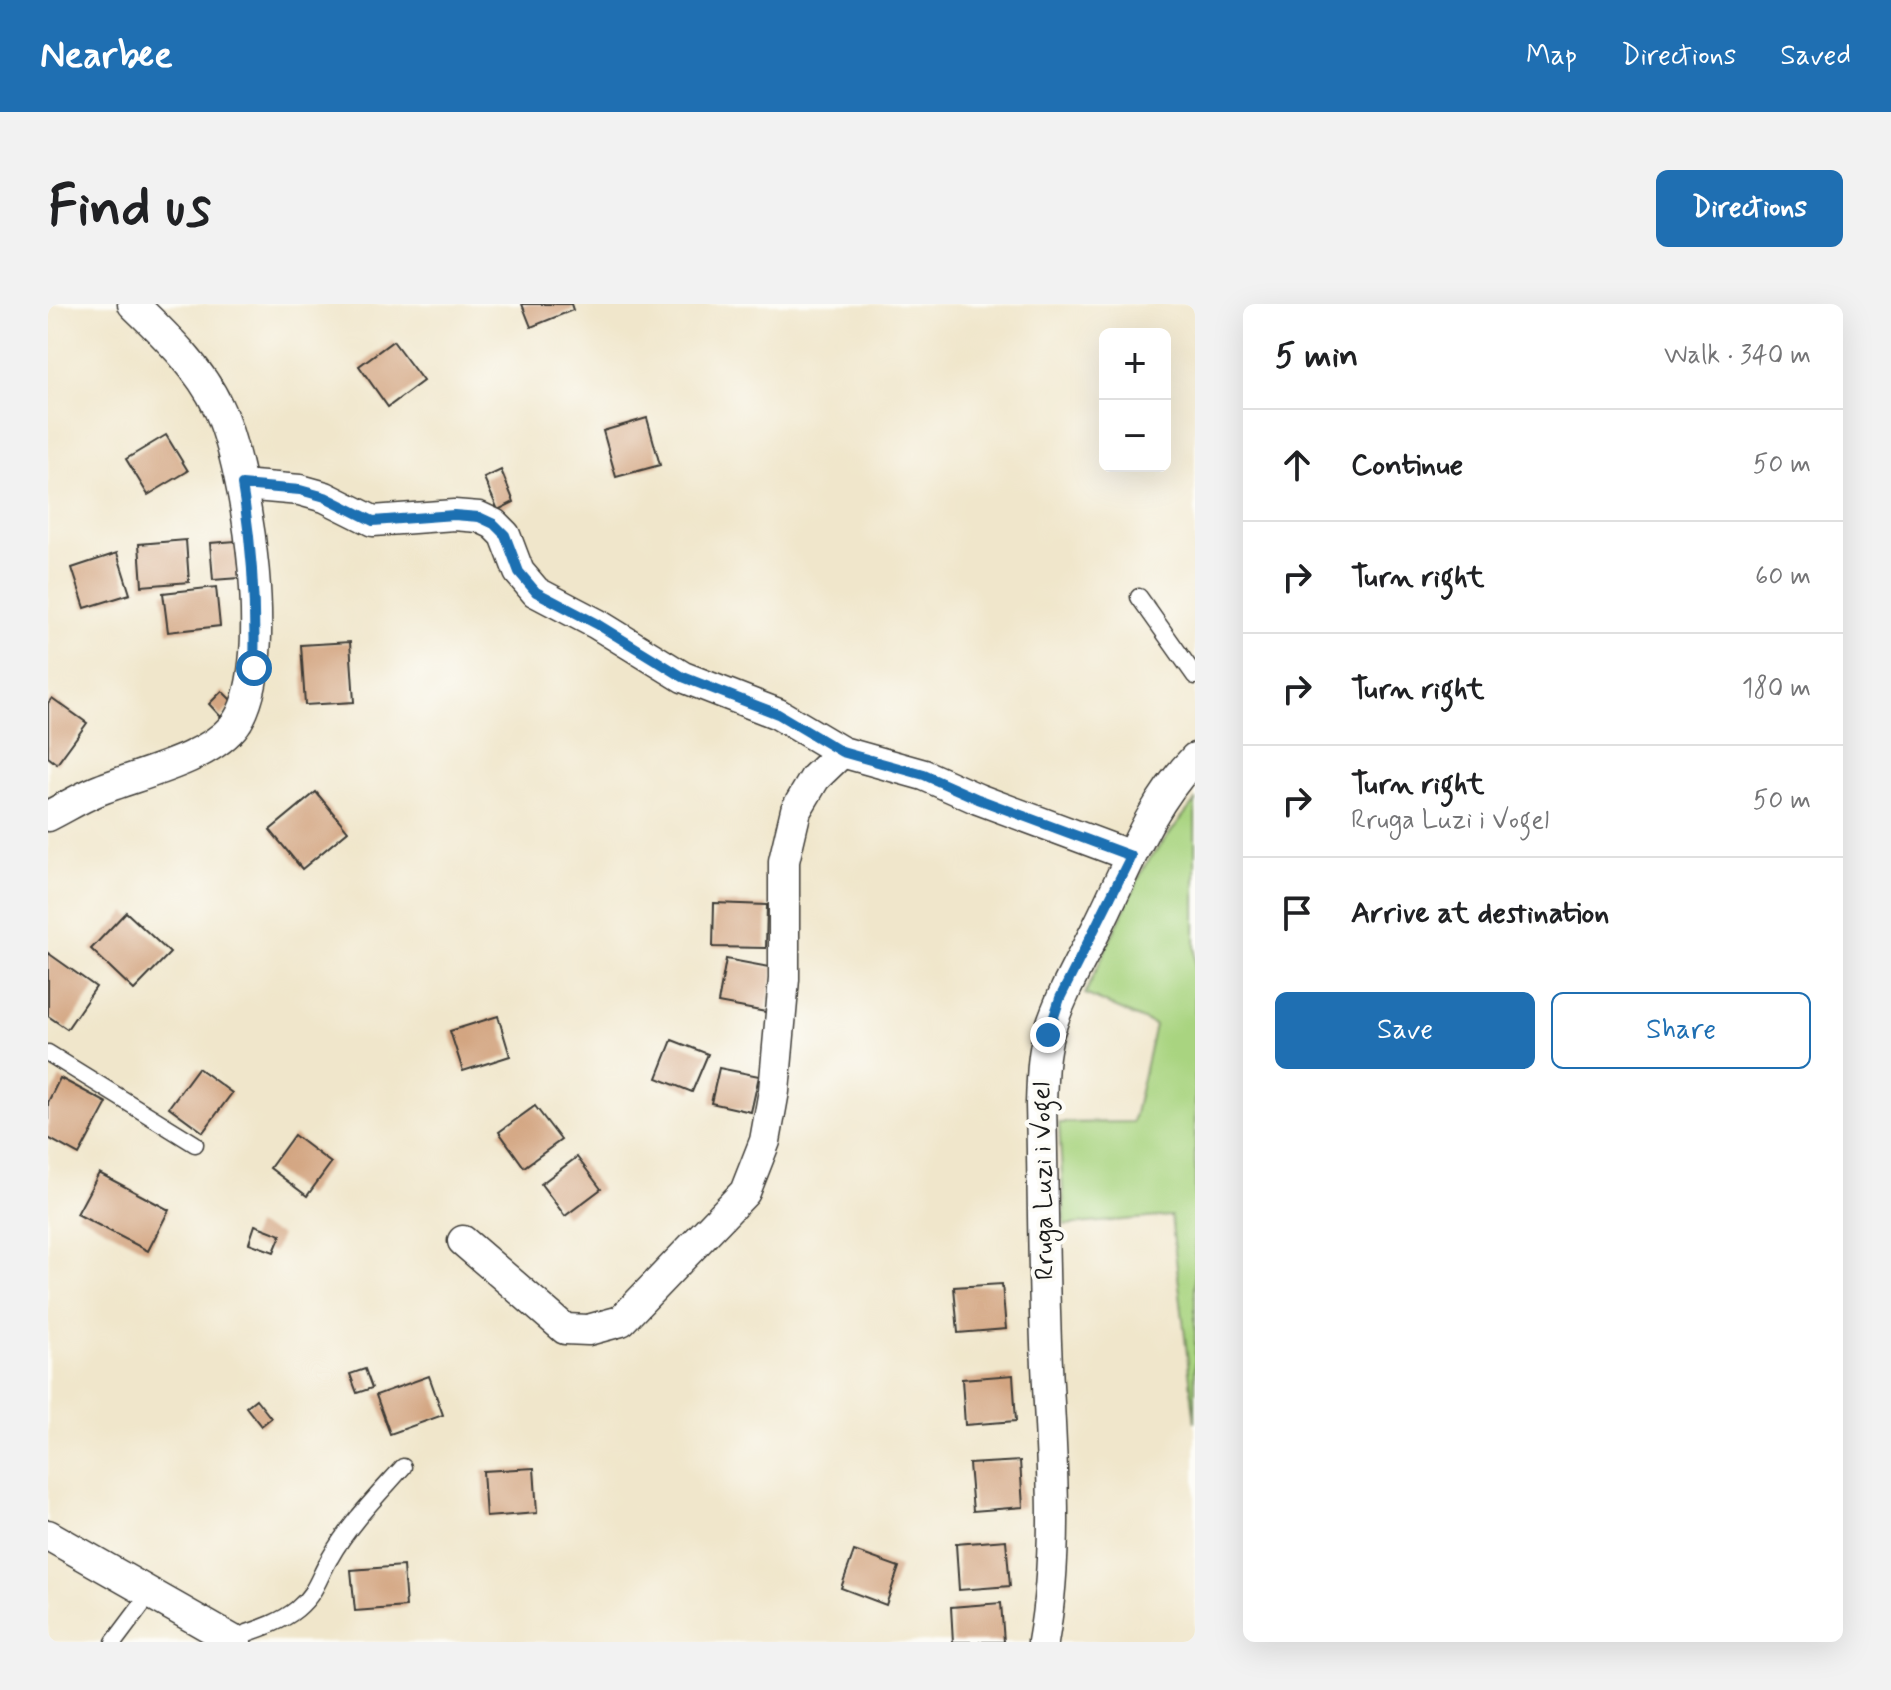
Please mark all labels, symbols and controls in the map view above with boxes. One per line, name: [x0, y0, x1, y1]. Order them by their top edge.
text: Nearbee: [40, 32, 173, 81]
text: Map: [1526, 38, 1577, 75]
text: Directions: [1621, 38, 1736, 75]
text: Saved: [1780, 38, 1851, 75]
button: Directions: [1656, 170, 1843, 247]
text: Find us: [48, 172, 211, 245]
map controls: [1099, 328, 1171, 472]
button: +: [1099, 328, 1171, 400]
text: 5 min: [1275, 334, 1358, 379]
text: Walk · 340 m: [1664, 339, 1811, 373]
button: −: [1099, 400, 1171, 472]
icon: ahead: [1275, 443, 1319, 487]
text: Continue: [1351, 446, 1463, 485]
text: 50 m: [1753, 448, 1811, 482]
icon: right: [1275, 555, 1319, 599]
text: Turn right: [1351, 558, 1484, 597]
text: 60 m: [1755, 560, 1811, 594]
route start: [236, 650, 272, 686]
icon: right: [1275, 667, 1319, 711]
text: Turn right: [1351, 670, 1484, 709]
text: 180 m: [1742, 672, 1811, 706]
text: Turn right: [1351, 765, 1484, 804]
icon: right: [1275, 779, 1319, 823]
text: 50 m: [1753, 784, 1811, 818]
text: Rruga Luzi i Vogel: [1351, 804, 1549, 838]
icon: arrive: [1275, 891, 1319, 935]
text: Arrive at destination: [1351, 894, 1609, 933]
button: Save: [1275, 992, 1535, 1069]
button: Share: [1551, 992, 1811, 1069]
route end: [1030, 1017, 1066, 1053]
street label: Rruga Luzi i Vogel: [1025, 1082, 1066, 1280]

